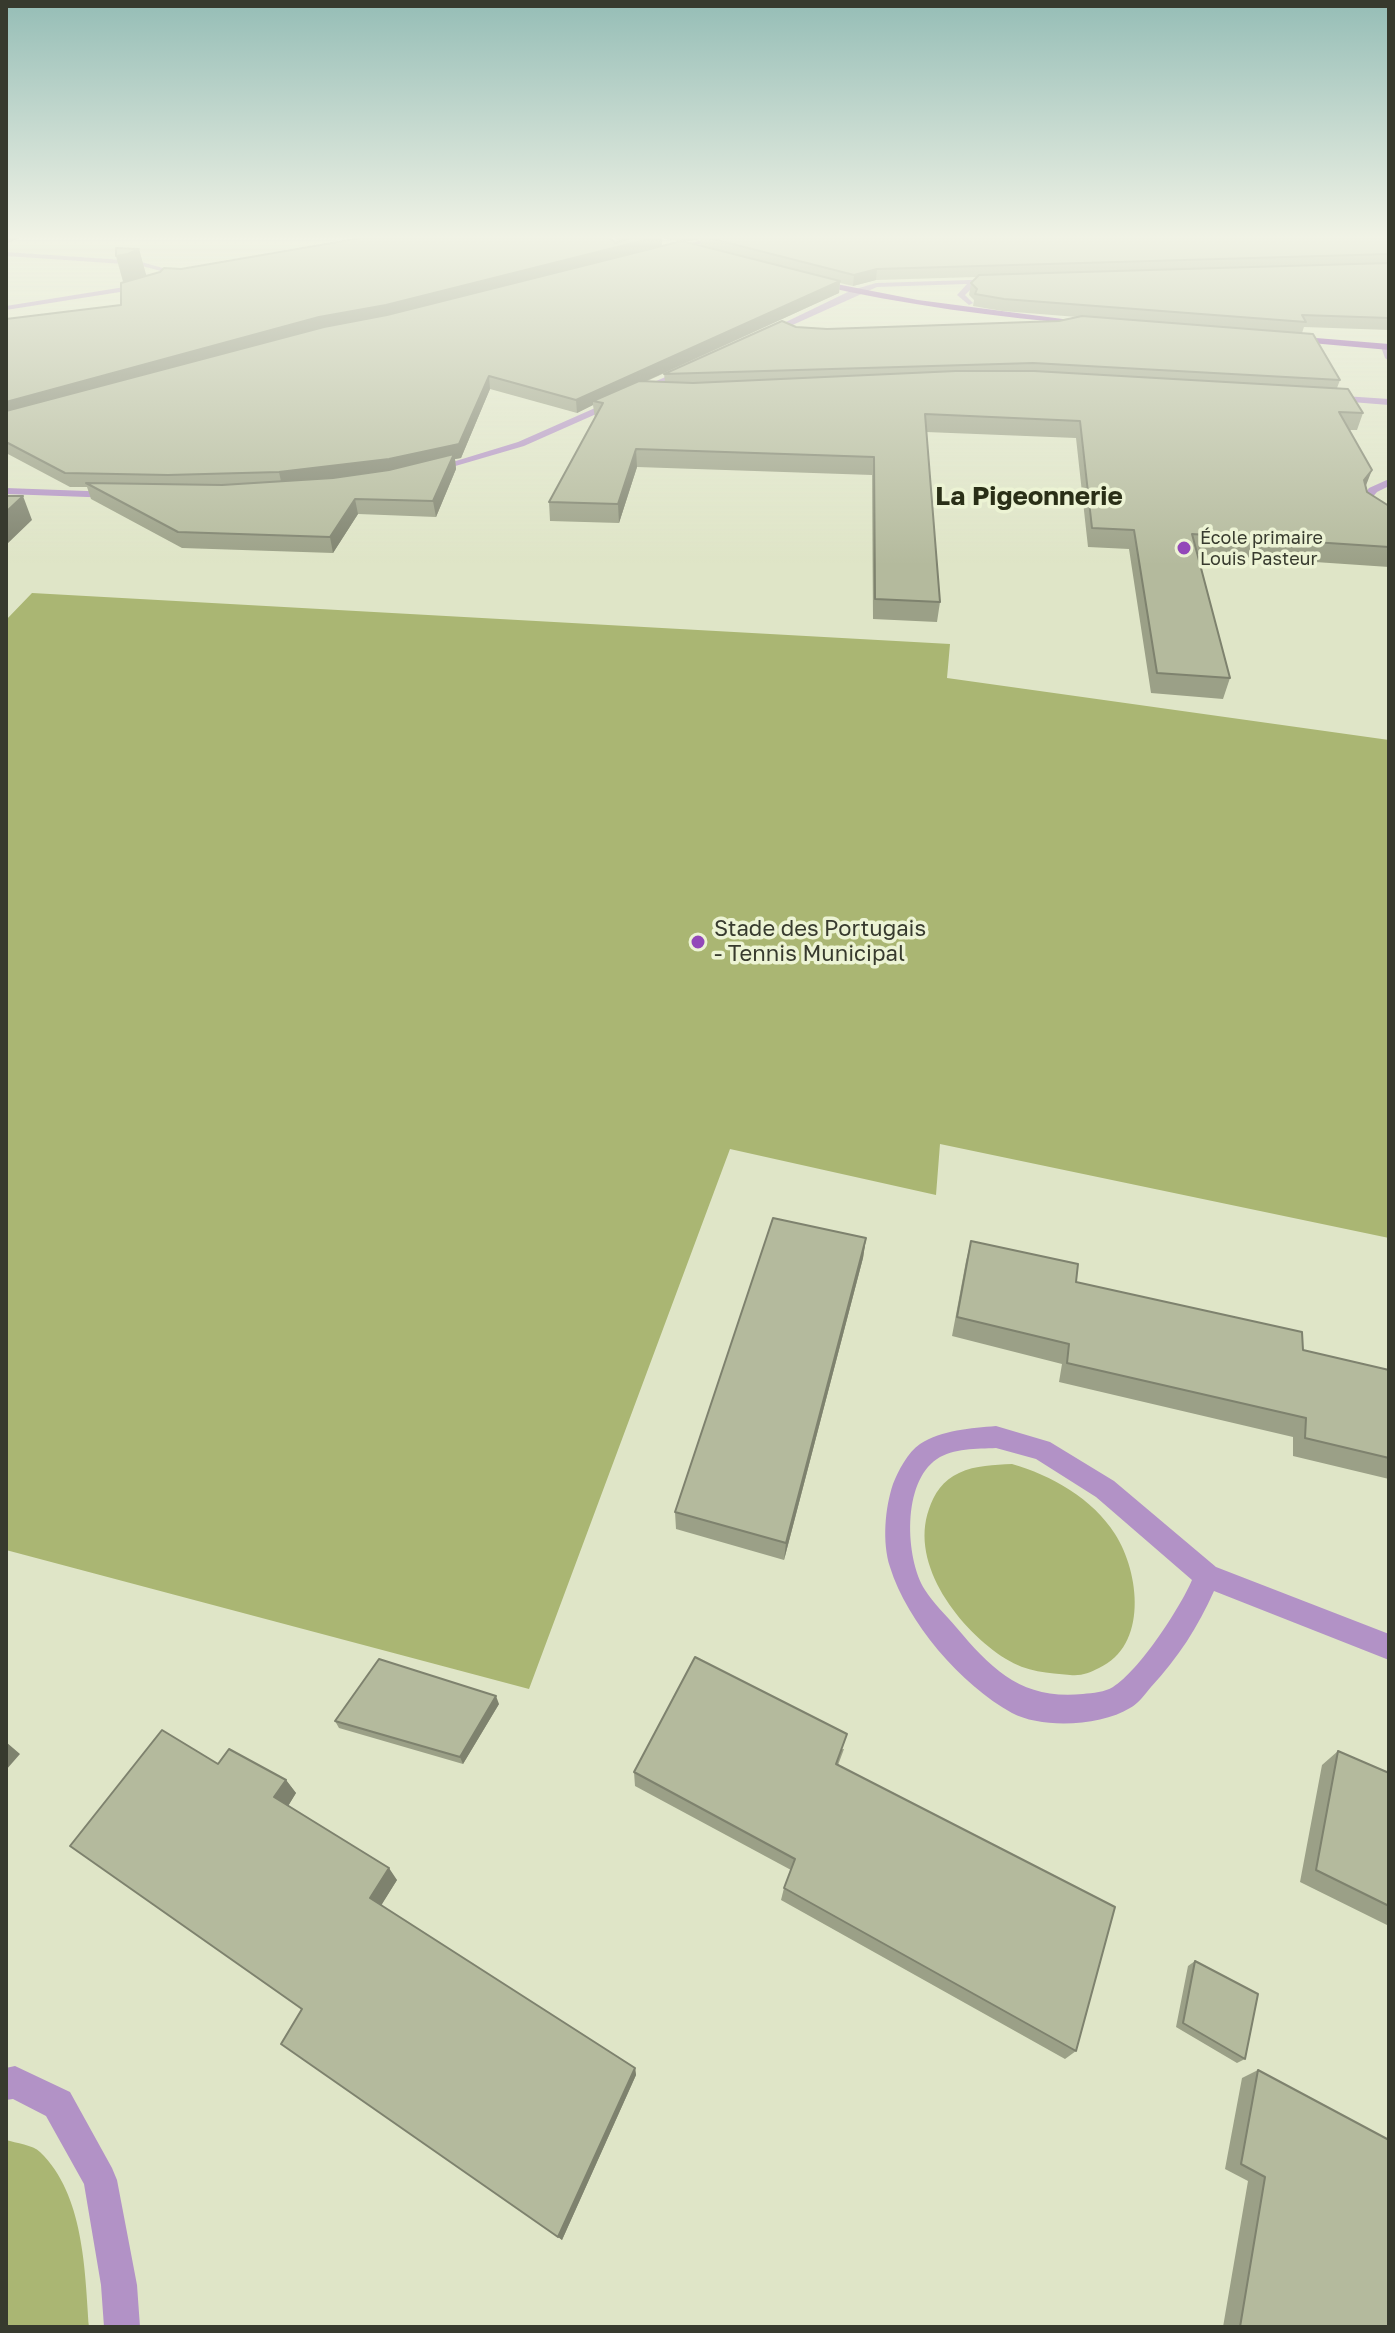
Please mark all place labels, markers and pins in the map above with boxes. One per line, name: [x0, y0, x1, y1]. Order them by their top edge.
place label: École primaire Louis Pasteur: [1200, 527, 1323, 570]
marker: École primaire Louis Pasteur: [1175, 539, 1193, 557]
place label: Stade des Portugais - Tennis Municipal: [714, 916, 926, 968]
marker: Stade des Portugais - Tennis Municipal: [689, 933, 707, 951]

